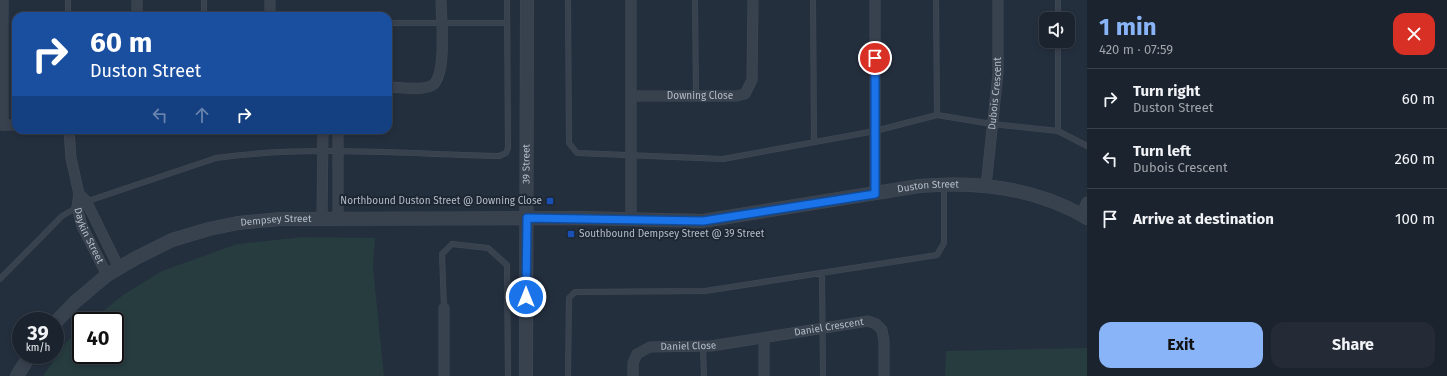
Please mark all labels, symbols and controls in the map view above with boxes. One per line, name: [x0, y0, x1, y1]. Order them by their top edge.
map controls: [1039, 12, 1075, 48]
button: sound: [1039, 12, 1075, 48]
text: 1 min: [1099, 13, 1157, 41]
button: close: [1393, 13, 1435, 55]
text: 60 m: [90, 26, 152, 59]
icon: right: [24, 28, 76, 80]
pin: [858, 41, 892, 75]
text: 420 m · 07:59: [1099, 42, 1173, 57]
icon: arrive: [864, 47, 886, 69]
street label: Dubois Crescent: [986, 57, 1004, 130]
text: Duston Street: [90, 60, 201, 82]
text: Turn right: [1133, 82, 1200, 100]
icon: right: [1099, 88, 1121, 110]
street label: Downing Close: [667, 90, 733, 102]
text: 60 m: [1402, 90, 1435, 108]
text: Duston Street: [1133, 100, 1213, 115]
icon: left: [149, 104, 171, 126]
icon: ahead: [191, 104, 213, 126]
icon: right: [233, 104, 255, 126]
text: Turn left: [1133, 142, 1191, 160]
street label: 39 Street: [521, 144, 533, 184]
icon: left: [1099, 148, 1121, 170]
text: 260 m: [1394, 150, 1435, 168]
text: Dubois Crescent: [1133, 160, 1228, 175]
street label: Duston Street: [896, 179, 959, 195]
place label: Northbound Duston Street @ Downing Close: [340, 195, 542, 207]
marker: Northbound Duston Street @ Downing Close: [545, 196, 555, 206]
street label: Daykin Street: [71, 206, 106, 266]
icon: arrive: [1099, 208, 1121, 230]
text: Arrive at destination: [1133, 210, 1274, 228]
text: 100 m: [1395, 210, 1435, 228]
street label: Dempsey Street: [240, 213, 312, 229]
place label: Southbound Dempsey Street @ 39 Street: [579, 228, 765, 240]
marker: Southbound Dempsey Street @ 39 Street: [566, 229, 576, 239]
position arrow: [505, 276, 547, 318]
speed limit sign: 40: [72, 312, 124, 364]
street label: Daniel Crescent: [793, 316, 865, 339]
text: 39: [27, 321, 49, 345]
button: Exit: [1099, 322, 1263, 368]
button: Share: [1271, 322, 1435, 368]
street label: Daniel Close: [660, 339, 717, 353]
text: km/h: [26, 342, 50, 354]

